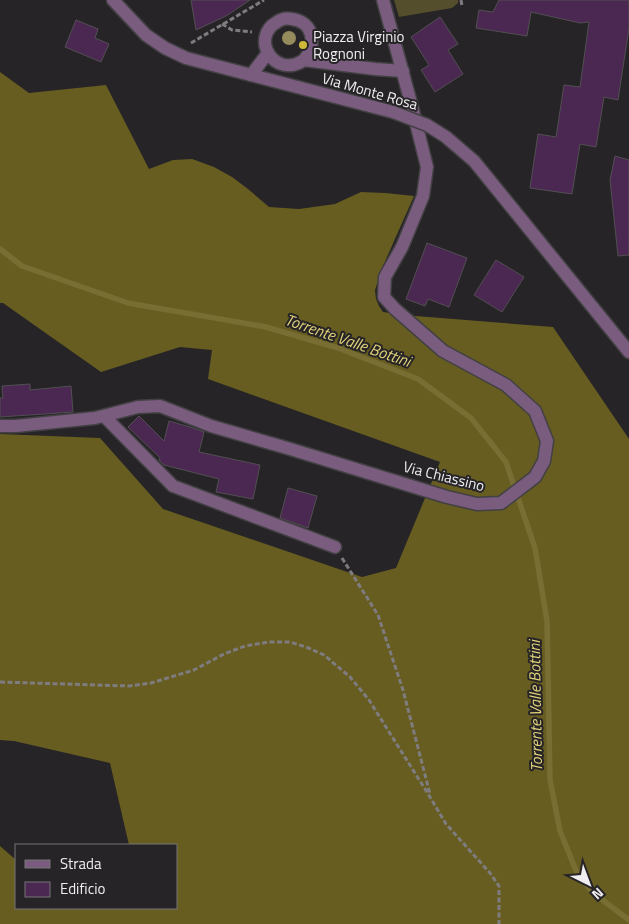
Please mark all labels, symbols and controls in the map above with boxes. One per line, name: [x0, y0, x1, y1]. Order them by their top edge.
place label: Piazza Virginio Rognoni: [313, 25, 405, 65]
marker: Piazza Virginio Rognoni: [297, 39, 309, 51]
street label: Via Monte Rosa: [319, 66, 421, 116]
water label: Torrente Valle Bottini: [282, 307, 416, 373]
street label: Via Chiassino: [401, 455, 487, 497]
water label: Torrente Valle Bottini: [522, 639, 548, 772]
legend: [15, 844, 178, 909]
text: Strada: [60, 852, 102, 875]
north arrow: [564, 859, 614, 909]
text: Edificio: [60, 877, 105, 900]
text: N: [587, 883, 609, 905]

